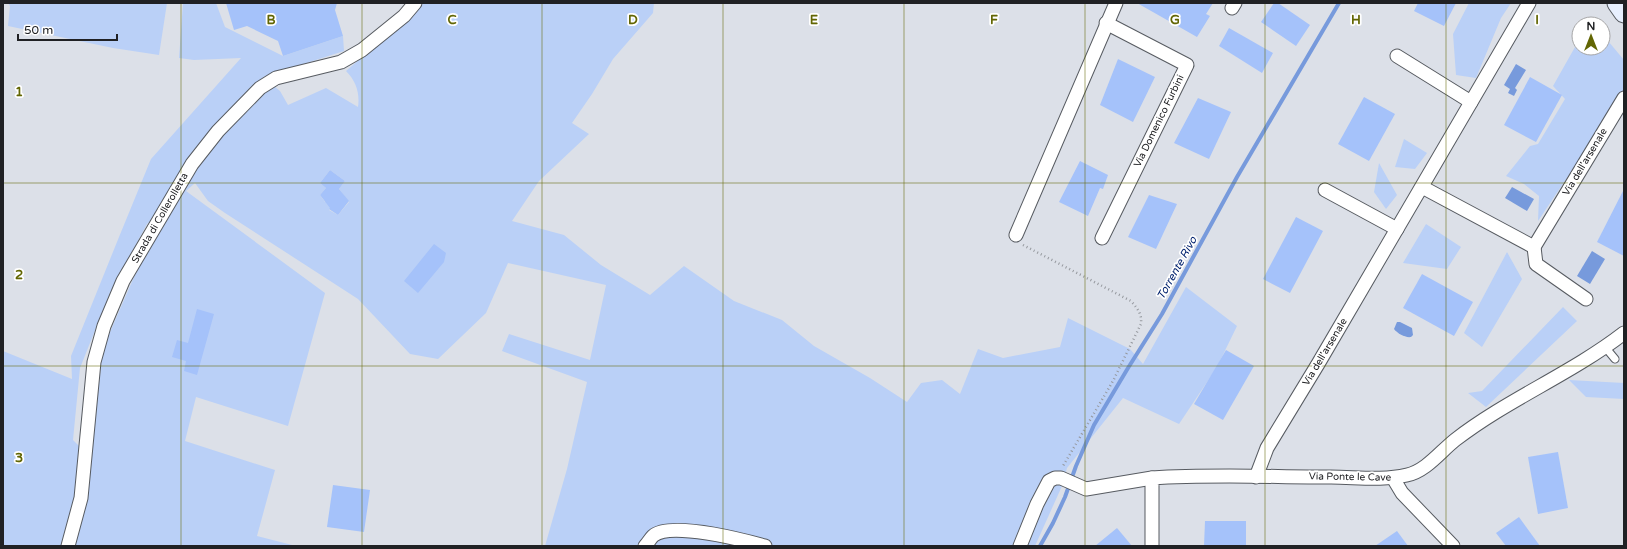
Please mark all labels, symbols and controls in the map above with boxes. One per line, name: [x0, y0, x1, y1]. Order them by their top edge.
text: B: [266, 12, 276, 28]
text: C: [447, 12, 457, 28]
text: D: [628, 12, 638, 28]
text: E: [810, 12, 818, 28]
text: F: [990, 12, 998, 28]
text: G: [1170, 12, 1180, 28]
text: H: [1351, 12, 1361, 28]
text: I: [1535, 12, 1539, 28]
scale bar: [18, 16, 117, 42]
north arrow: [1571, 16, 1611, 56]
text: N: [1587, 20, 1595, 33]
text: 50 m: [24, 23, 53, 37]
street label: Via Domenico Furbini: [1131, 73, 1187, 169]
text: 1: [15, 84, 23, 100]
street label: Via dell'arsenale: [1560, 126, 1610, 198]
street label: Strada di Collerolletta: [129, 171, 191, 265]
water label: Torrente Rivo: [1154, 233, 1200, 302]
text: 2: [15, 267, 23, 283]
street label: Via dell'arsenale: [1300, 316, 1350, 388]
text: 3: [15, 450, 23, 466]
street label: Via Ponte le Cave: [1309, 470, 1392, 484]

